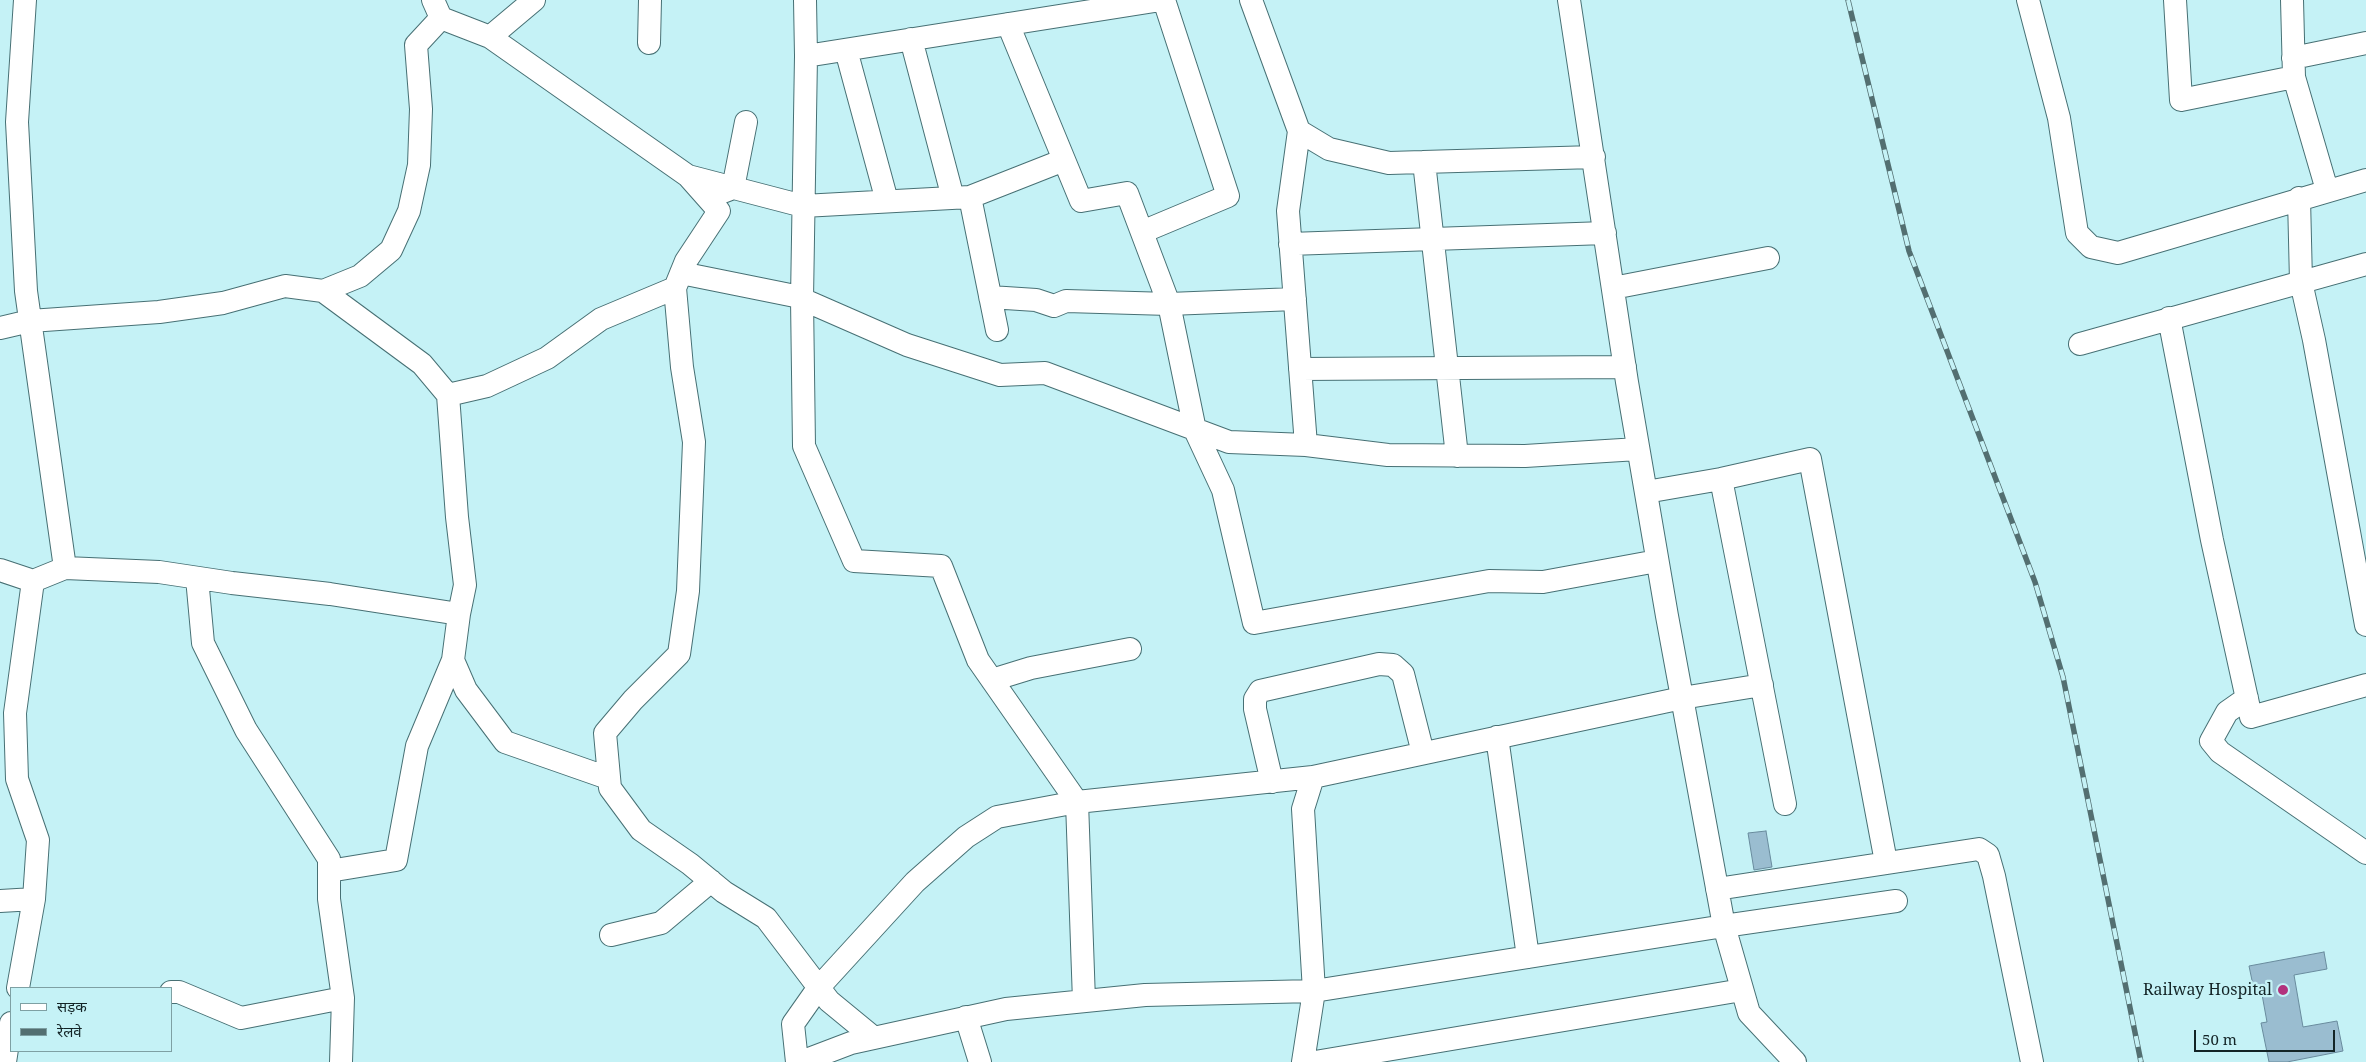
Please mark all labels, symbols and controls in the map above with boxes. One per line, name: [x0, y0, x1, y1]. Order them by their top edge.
place label: Railway Hospital: [2143, 980, 2272, 1000]
marker: Railway Hospital: [2276, 983, 2290, 997]
legend: [10, 987, 172, 1052]
text: सड़क: [57, 996, 87, 1016]
scale bar: [2196, 1020, 2337, 1052]
text: रेलवे: [57, 1021, 82, 1041]
text: 50 m: [2202, 1029, 2237, 1049]

